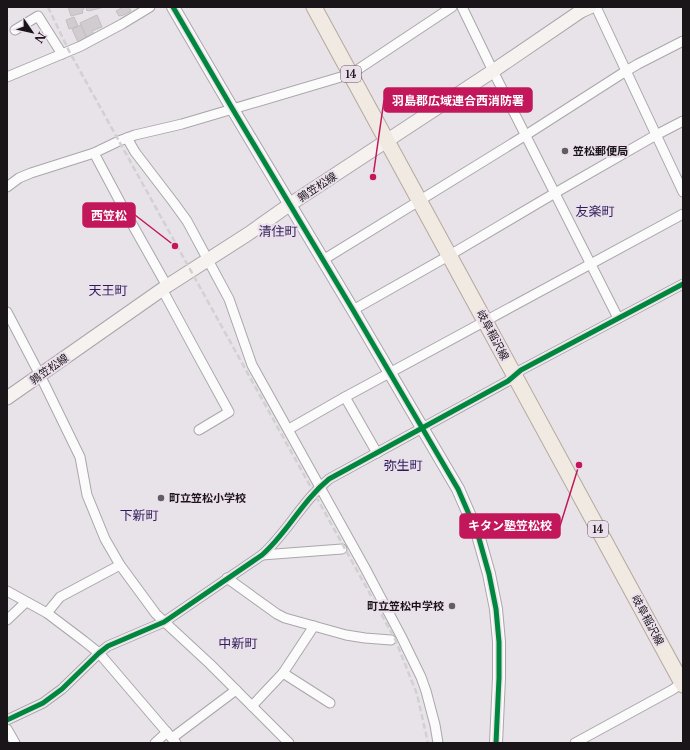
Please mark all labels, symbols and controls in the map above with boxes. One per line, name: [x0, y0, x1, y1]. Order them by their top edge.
north arrow: [12, 12, 52, 52]
text: N: [31, 29, 49, 46]
road number: 14: [341, 66, 361, 82]
callout: 羽島郡広域連合西消防署: [384, 88, 532, 112]
text: 羽島郡広域連合西消防署: [392, 93, 524, 108]
place label: 笠松郵便局: [572, 144, 628, 158]
marker: 笠松郵便局: [560, 146, 570, 156]
street label: 鶉笠松線: [295, 169, 339, 205]
callout: 西笠松: [83, 203, 135, 227]
district label: 友楽町: [575, 203, 615, 220]
text: 西笠松: [91, 208, 127, 223]
district label: 清住町: [258, 223, 298, 240]
district label: 天王町: [88, 282, 128, 299]
street label: 岐阜稲沢線: [474, 307, 512, 363]
street label: 鶉笠松線: [27, 351, 71, 387]
district label: 弥生町: [383, 457, 423, 474]
place label: 町立笠松小学校: [169, 491, 246, 505]
marker: 町立笠松小学校: [156, 493, 166, 503]
district label: 下新町: [119, 507, 159, 524]
callout: キタン塾笠松校: [460, 514, 560, 538]
text: キタン塾笠松校: [468, 518, 552, 533]
road number: 14: [588, 521, 608, 537]
street label: 岐阜稲沢線: [629, 592, 667, 648]
place label: 町立笠松中学校: [367, 599, 444, 613]
marker: 町立笠松中学校: [447, 601, 457, 611]
district label: 中新町: [218, 635, 258, 652]

